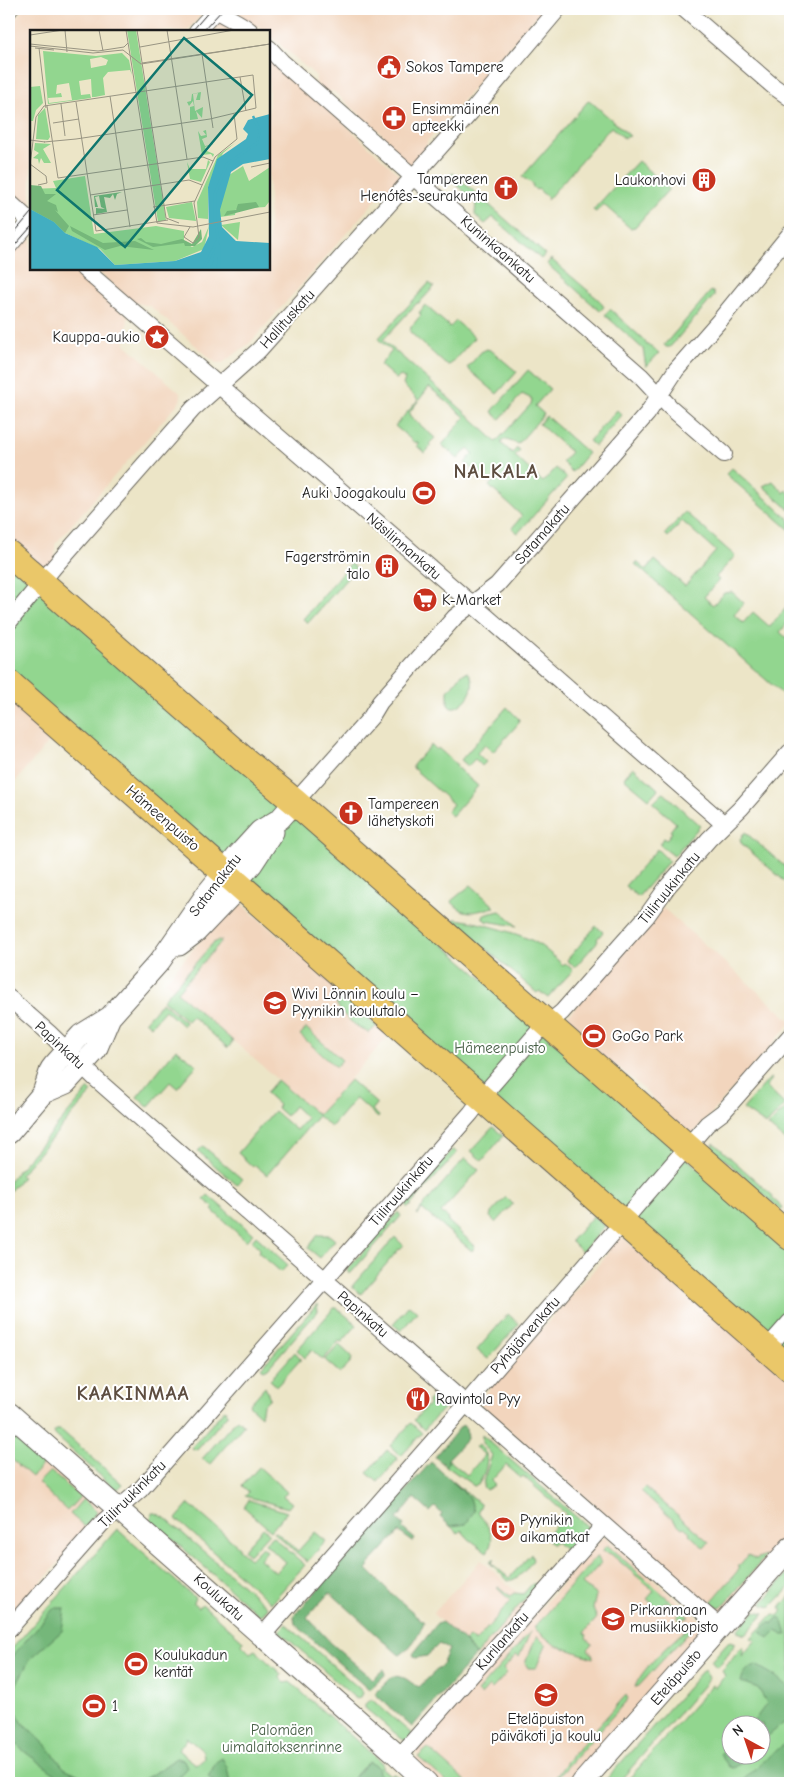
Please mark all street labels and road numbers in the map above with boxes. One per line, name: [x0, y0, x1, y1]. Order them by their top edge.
street label: Kuninkaankatu: [457, 212, 539, 286]
street label: Hallituskatu: [256, 286, 318, 352]
street label: Satamakatu: [511, 500, 573, 568]
street label: Näsilinnankatu: [363, 509, 445, 583]
street label: Hämeenpuisto: [123, 781, 203, 855]
street label: Tiiliruukinkatu: [634, 848, 704, 928]
street label: Satamakatu: [185, 850, 245, 920]
street label: Papinkatu: [31, 1017, 89, 1073]
street label: Tiiliruukinkatu: [365, 1152, 437, 1230]
street label: Papinkatu: [334, 1287, 392, 1341]
street label: Pyhäjärvenkatu: [487, 1293, 563, 1377]
street label: Tiiliruukinkatu: [94, 1456, 170, 1532]
street label: Koulukatu: [190, 1570, 248, 1624]
street label: Kurilankatu: [472, 1608, 532, 1674]
street label: Eteläpuisto: [647, 1645, 705, 1709]

